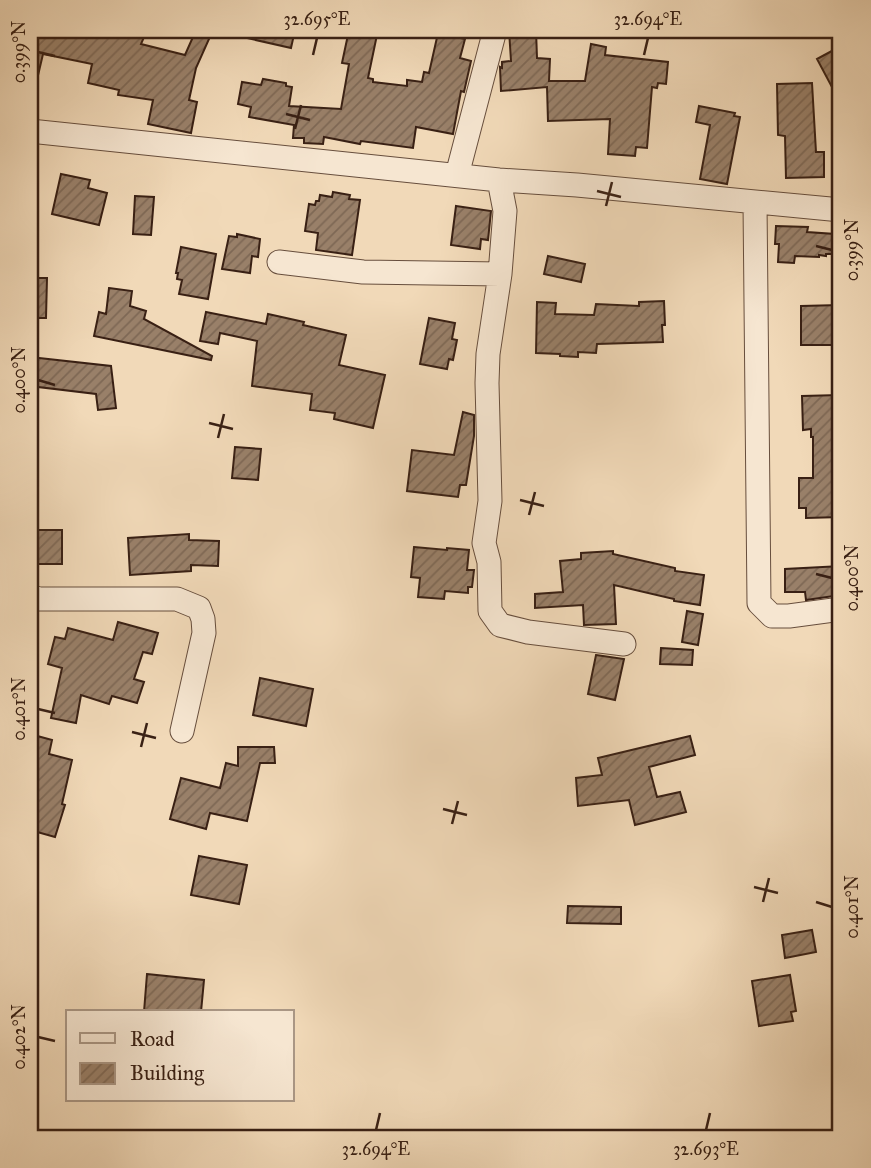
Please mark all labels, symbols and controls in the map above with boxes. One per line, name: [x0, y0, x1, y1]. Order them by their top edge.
text: 32.695°E: [284, 8, 351, 30]
text: 32.694°E: [614, 8, 682, 30]
text: 0.399°N: [8, 21, 30, 83]
text: 0.399°N: [841, 219, 863, 281]
text: 0.400°N: [8, 346, 30, 414]
text: 0.400°N: [841, 544, 863, 612]
text: 0.401°N: [8, 677, 30, 741]
text: 0.401°N: [841, 875, 863, 939]
text: 0.402°N: [8, 1004, 30, 1070]
legend: [66, 1010, 294, 1102]
text: Road: [130, 1026, 175, 1052]
text: Building: [130, 1060, 204, 1086]
text: 32.694°E: [342, 1138, 410, 1160]
text: 32.693°E: [673, 1138, 739, 1160]

